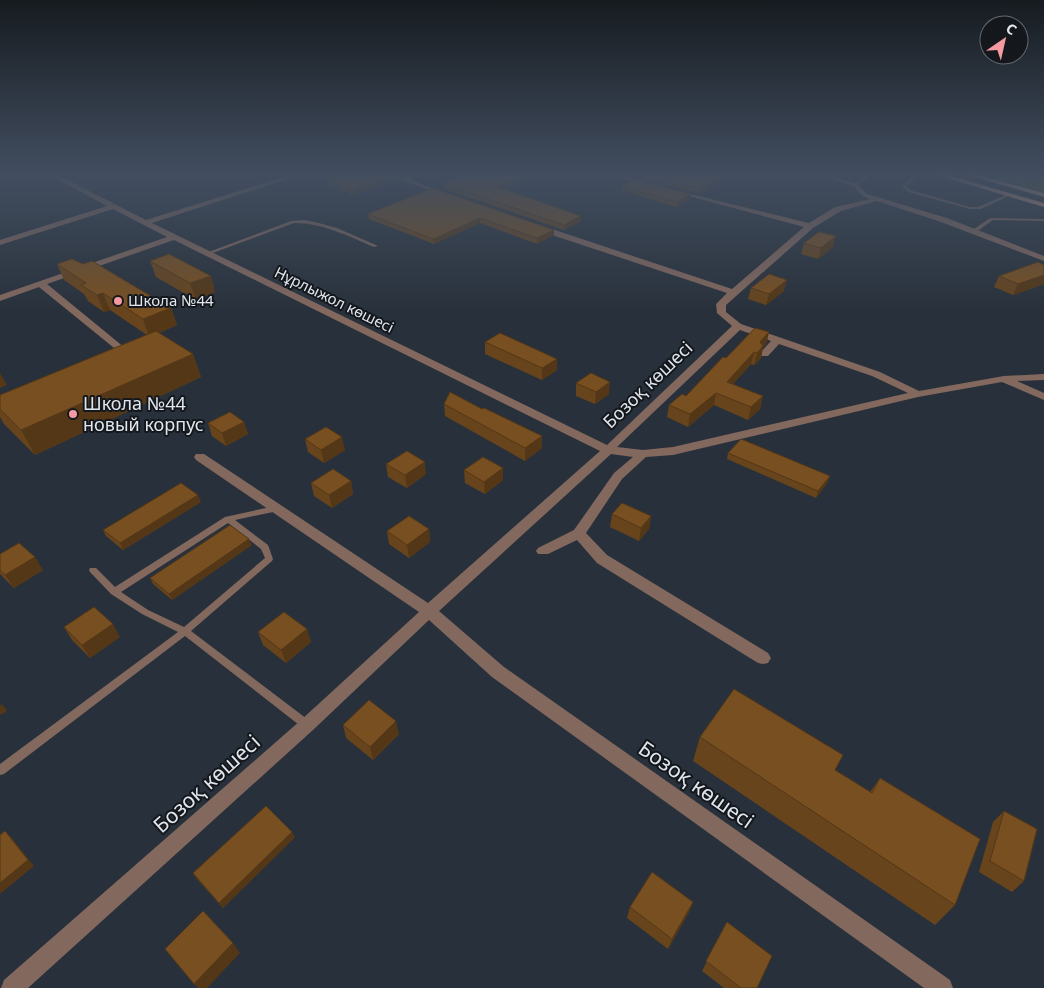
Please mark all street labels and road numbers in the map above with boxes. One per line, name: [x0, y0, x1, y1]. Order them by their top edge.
street label: Нұрлыжол көшесі: [271, 262, 397, 337]
street label: Бозоқ көшесі: [597, 336, 697, 433]
street label: Бозоқ көшесі: [147, 728, 266, 839]
street label: Бозоқ көшесі: [633, 734, 760, 834]

